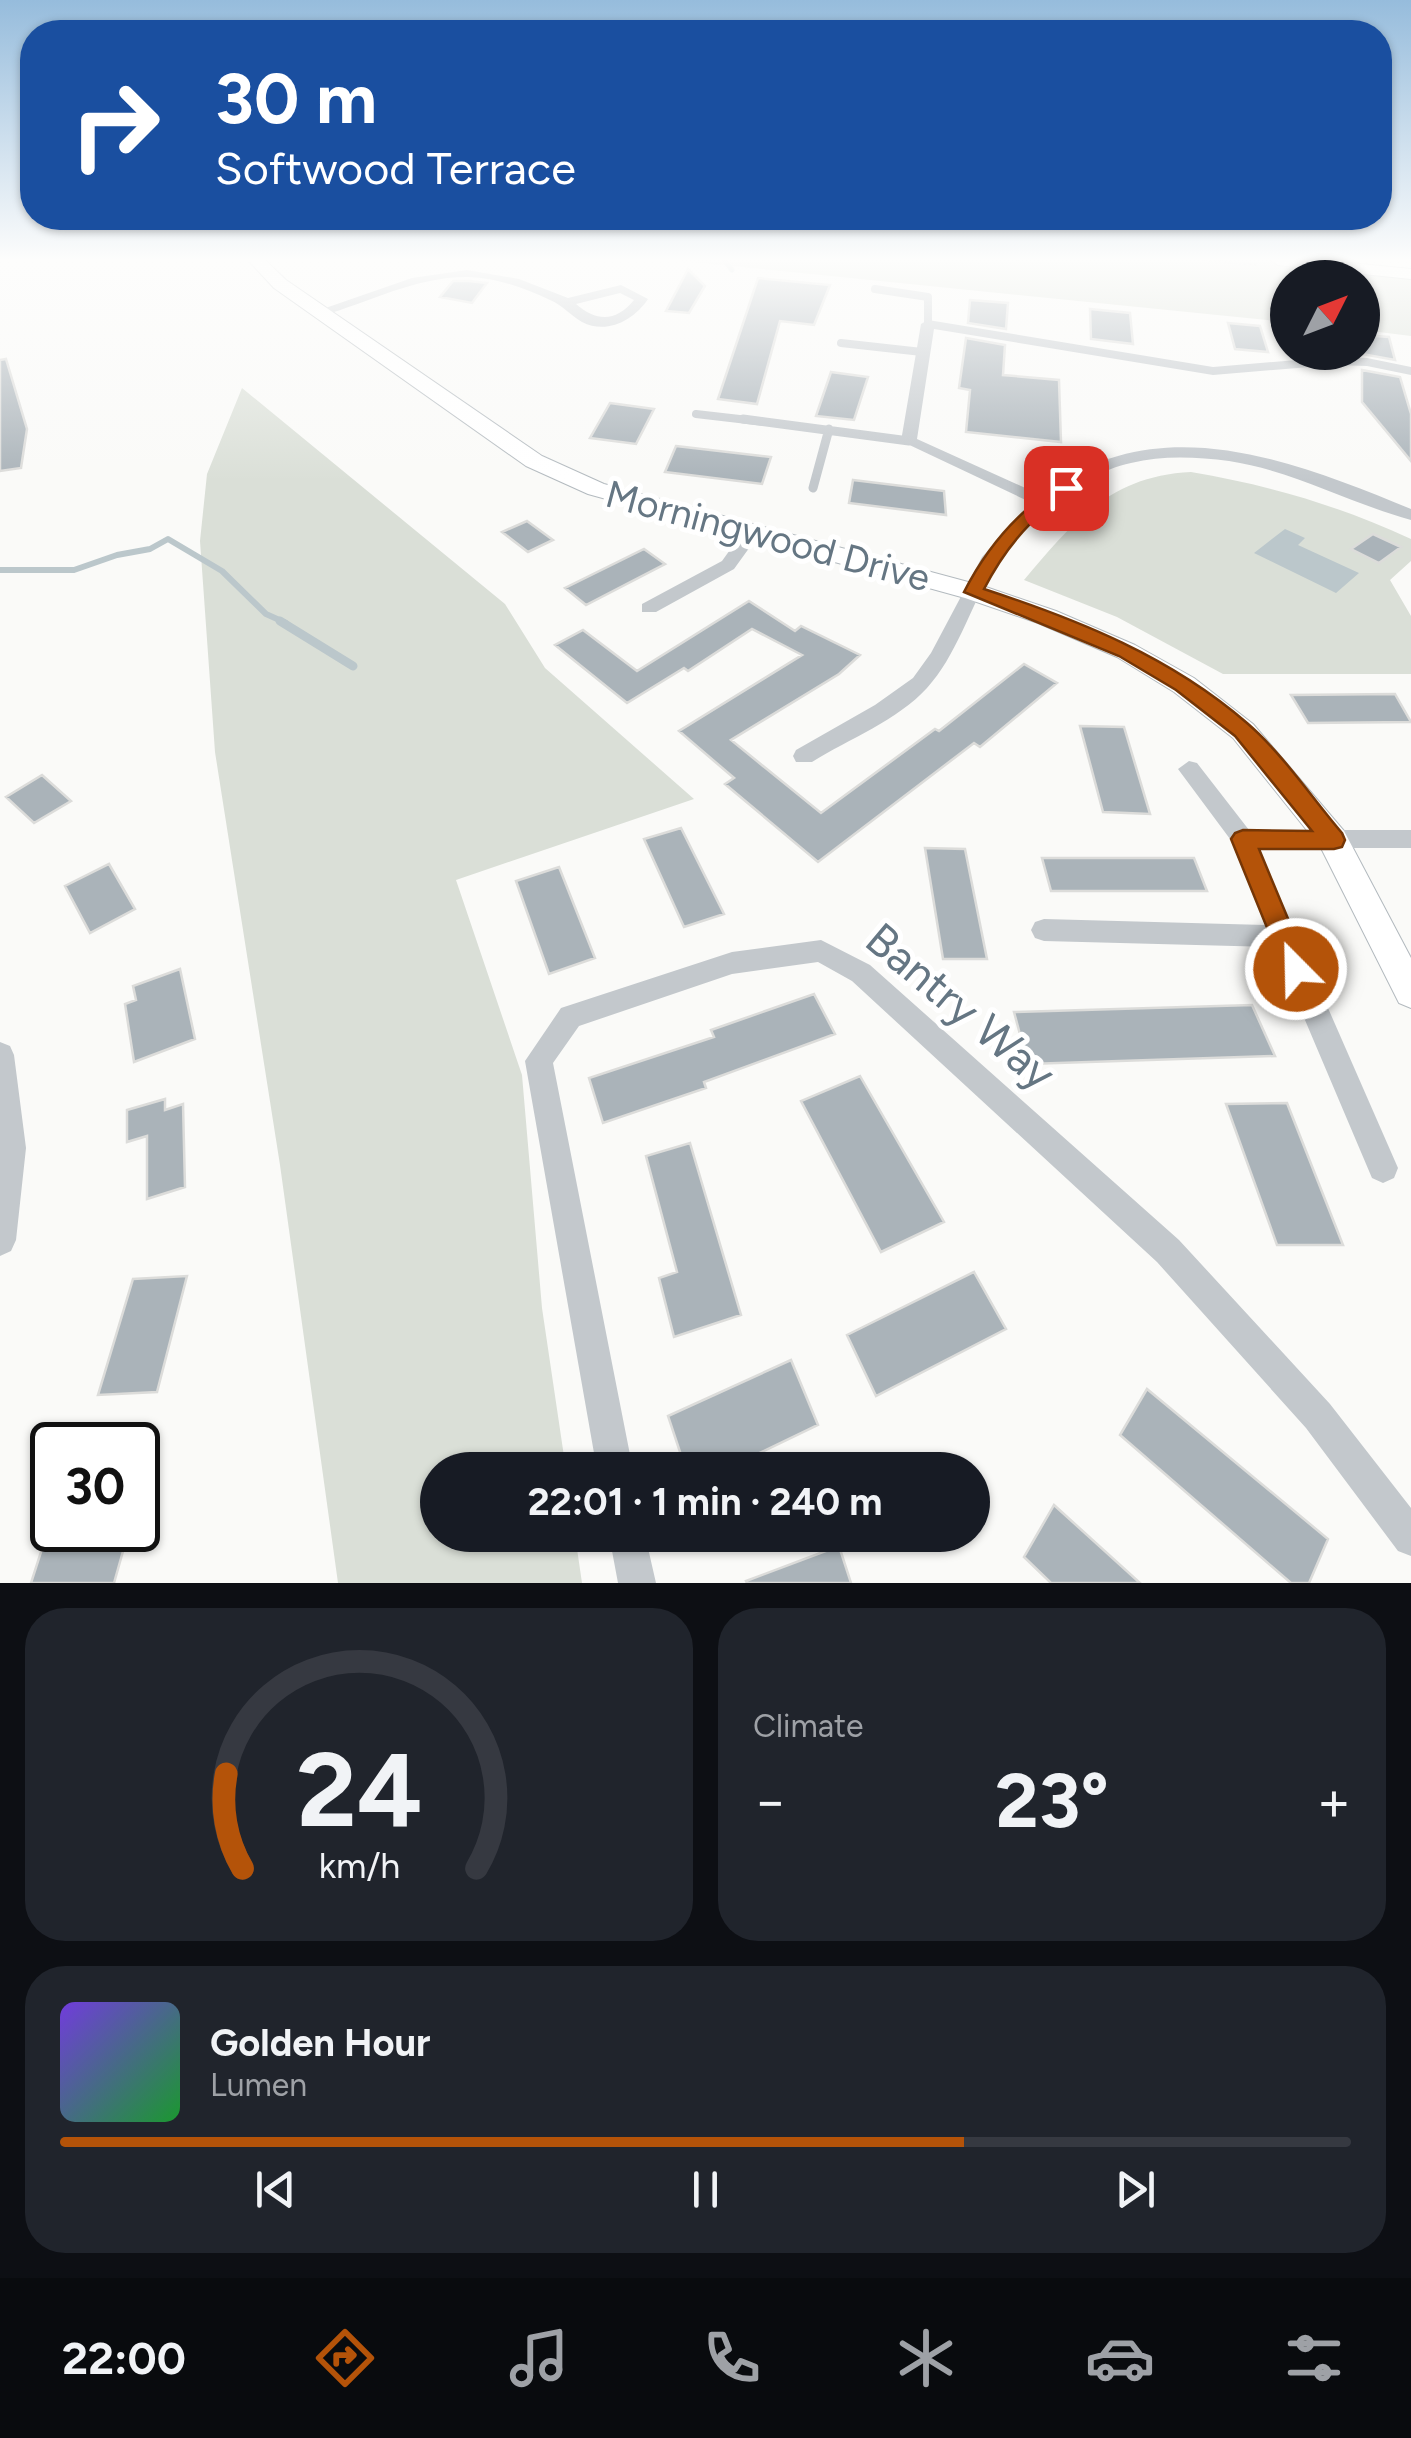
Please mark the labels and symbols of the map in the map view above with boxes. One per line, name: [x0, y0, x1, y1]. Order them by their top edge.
north arrow: [1270, 260, 1380, 370]
pin: [1024, 446, 1109, 531]
street label: Morningwood Drive: [601, 471, 935, 601]
street label: Bantry Way: [855, 911, 1067, 1101]
position arrow: [1244, 917, 1348, 1021]
speed limit sign: 30: [30, 1422, 160, 1552]

